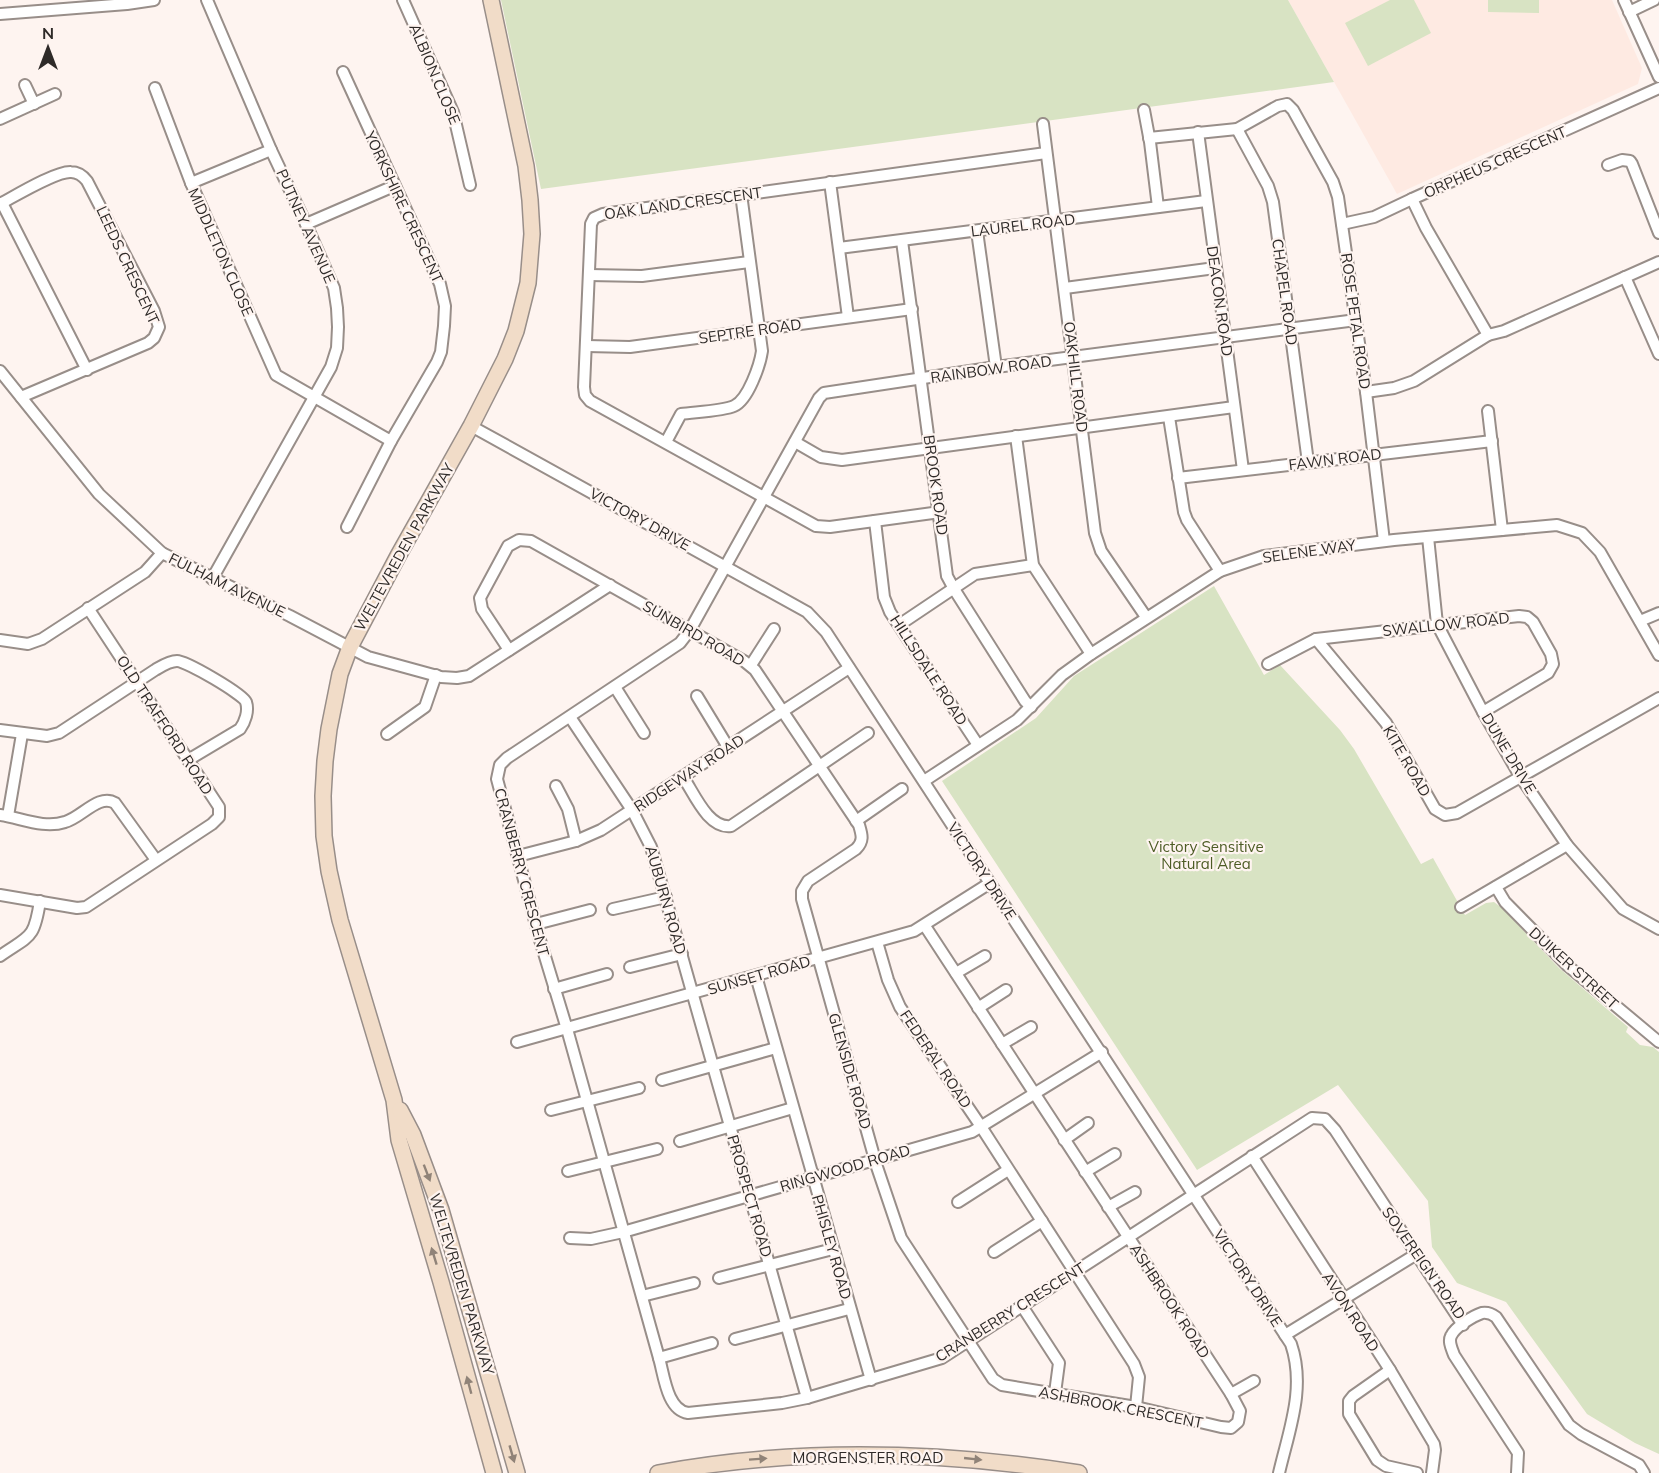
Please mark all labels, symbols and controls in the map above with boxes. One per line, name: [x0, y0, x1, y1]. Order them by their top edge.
north arrow: [18, 18, 78, 78]
street label: ALBION CLOSE: [405, 21, 465, 127]
text: N: [42, 23, 54, 43]
street label: ORPHEUS CRESCENT: [1421, 122, 1569, 202]
street label: YORKSHIRE CRESCENT: [360, 127, 448, 286]
street label: PUTNEY AVENUE: [272, 166, 340, 286]
street label: OAK LAND CRESCENT: [603, 183, 763, 223]
street label: MIDDLETON CLOSE: [184, 185, 258, 319]
street label: LEEDS CRESCENT: [92, 203, 164, 327]
street label: LAUREL ROAD: [970, 209, 1076, 241]
street label: CHAPEL ROAD: [1268, 238, 1302, 346]
street label: DEACON ROAD: [1203, 245, 1237, 357]
street label: ROSE PETAL ROAD: [1337, 252, 1375, 390]
street label: SEPTRE ROAD: [697, 314, 803, 348]
street label: OAKHILL ROAD: [1060, 321, 1092, 433]
street label: RAINBOW ROAD: [929, 351, 1053, 387]
street label: BROOK ROAD: [920, 434, 952, 536]
street label: FAWN ROAD: [1287, 444, 1383, 474]
street label: WELTEVREDEN PARKWAY: [350, 459, 458, 634]
street label: VICTORY DRIVE: [586, 483, 694, 555]
street label: SELENE WAY: [1261, 535, 1358, 567]
street label: FULHAM AVENUE: [166, 549, 289, 622]
street label: SUNBIRD ROAD: [639, 596, 749, 670]
street label: SWALLOW ROAD: [1381, 608, 1511, 640]
street label: HILLSDALE ROAD: [886, 611, 972, 729]
street label: OLD TRAFFORD ROAD: [113, 652, 217, 798]
street label: DUNE DRIVE: [1477, 709, 1541, 797]
street label: KITE ROAD: [1379, 722, 1435, 800]
street label: RIDGEWAY ROAD: [630, 730, 748, 816]
street label: CRANBERRY CRESCENT: [490, 786, 554, 958]
street label: VICTORY DRIVE: [943, 819, 1021, 924]
park label: Victory Sensitive Natural Area: [1148, 837, 1264, 873]
street label: AUBURN ROAD: [641, 843, 691, 957]
street label: DUIKER STREET: [1525, 923, 1623, 1013]
street label: SUNSET ROAD: [705, 951, 813, 999]
street label: FEDERAL ROAD: [896, 1006, 976, 1112]
street label: GLENSIDE ROAD: [824, 1011, 876, 1131]
street label: PROSPECT ROAD: [723, 1133, 777, 1259]
street label: RINGWOOD ROAD: [778, 1140, 912, 1196]
one-way arrow: [423, 1164, 433, 1182]
street label: WELTEVREDEN PARKWAY: [425, 1191, 499, 1378]
street label: PHISLEY ROAD: [808, 1192, 856, 1302]
street label: SOVEREIGN ROAD: [1378, 1203, 1470, 1323]
street label: VICTORY DRIVE: [1209, 1226, 1287, 1331]
street label: ASHBROOK ROAD: [1126, 1240, 1214, 1362]
one-way arrow: [428, 1247, 438, 1265]
street label: CRANBERRY CRESCENT: [931, 1258, 1089, 1366]
street label: AVON ROAD: [1318, 1269, 1384, 1355]
one-way arrow: [464, 1376, 474, 1394]
street label: ASHBROOK CRESCENT: [1037, 1382, 1205, 1432]
one-way arrow: [508, 1445, 517, 1463]
street label: MORGENSTER ROAD: [793, 1448, 943, 1467]
one-way arrow: [964, 1454, 983, 1464]
one-way arrow: [748, 1455, 767, 1464]

